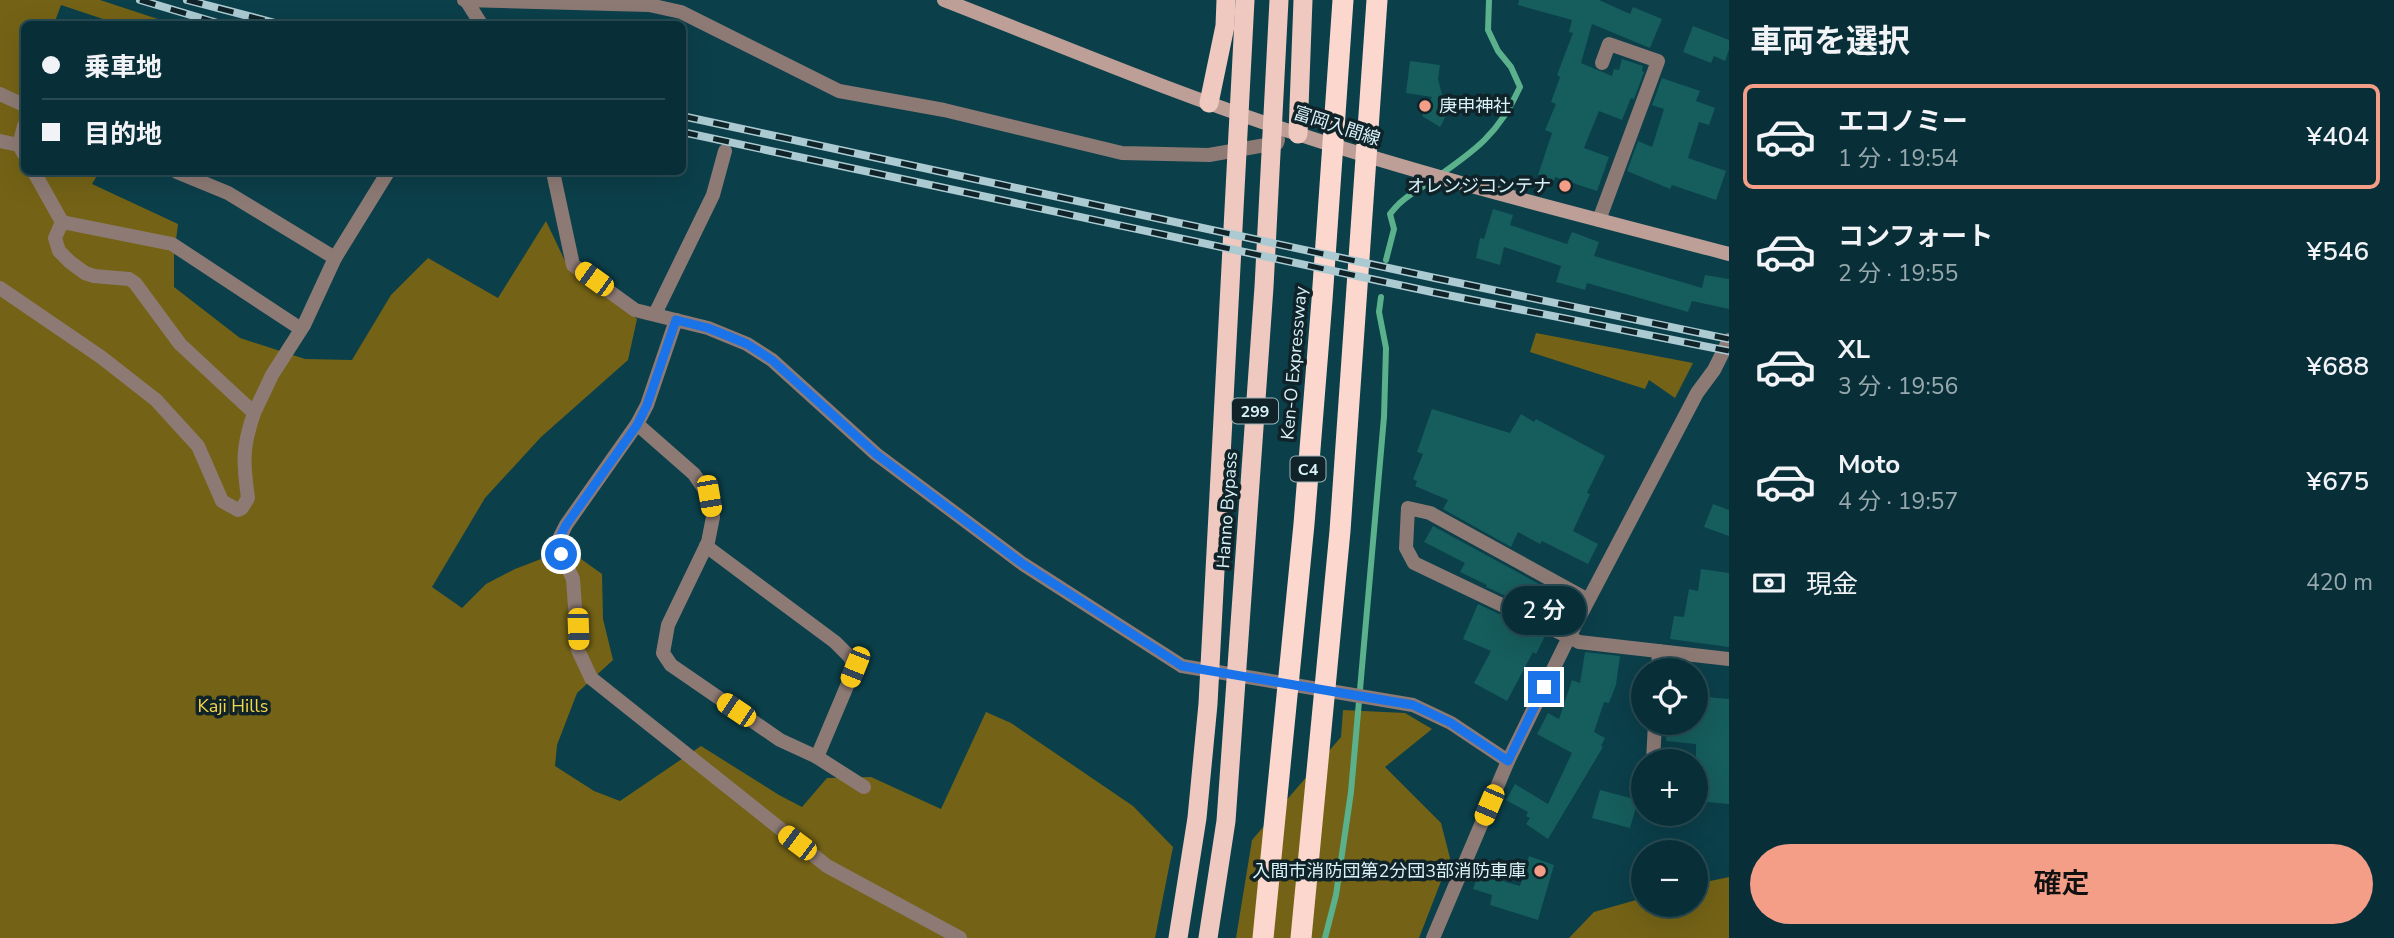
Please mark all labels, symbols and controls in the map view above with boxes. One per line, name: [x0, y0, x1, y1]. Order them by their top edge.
text: 車両を選択: [1750, 20, 1910, 63]
text: 乗車地: [84, 50, 162, 85]
place label: 庚申神社: [1439, 94, 1511, 118]
marker: 庚申神社: [1417, 98, 1433, 114]
street label: 富岡入間線: [1290, 101, 1384, 151]
text: エコノミー: [1838, 104, 1968, 139]
icon: car: [1754, 105, 1817, 168]
text: 目的地: [84, 117, 162, 152]
text: ¥404: [2307, 119, 2369, 154]
text: 1 分 · 19:54: [1838, 143, 1958, 174]
place label: オレンジコンテナ: [1407, 174, 1551, 198]
marker: オレンジコンテナ: [1557, 178, 1573, 194]
text: コンフォート: [1838, 219, 1993, 254]
icon: car: [1754, 220, 1817, 283]
text: ¥546: [2307, 234, 2369, 269]
car: [571, 258, 618, 300]
text: 2 分 · 19:55: [1838, 258, 1958, 289]
street label: Ken-O Expressway: [1275, 284, 1313, 441]
text: XL: [1838, 332, 1870, 367]
icon: car: [1754, 335, 1817, 398]
text: ¥688: [2307, 349, 2369, 384]
text: 3 分 · 19:56: [1838, 371, 1958, 402]
road number: 299: [1232, 398, 1278, 424]
text: Moto: [1838, 447, 1900, 482]
icon: car: [1754, 450, 1817, 513]
street label: Hanno Bypass: [1211, 451, 1243, 569]
road number: C4: [1290, 456, 1326, 482]
text: ¥675: [2307, 464, 2369, 499]
car: [696, 473, 723, 519]
text: 4 分 · 19:57: [1838, 486, 1958, 517]
route start: [545, 538, 577, 570]
icon: cash: [1750, 564, 1788, 602]
text: 現金: [1806, 567, 1858, 602]
text: 420 m: [2306, 567, 2373, 598]
callout: 2 分: [1502, 586, 1586, 634]
text: 2 分: [1523, 595, 1565, 626]
car: [567, 608, 590, 650]
car: [838, 644, 873, 690]
map controls: [1631, 658, 1708, 917]
button: locate: [1631, 658, 1708, 735]
route end: [1528, 671, 1560, 703]
car: [713, 690, 760, 730]
park label: Kaji Hills: [198, 694, 268, 718]
button: +: [1631, 749, 1708, 826]
car: [1472, 782, 1507, 828]
car: [774, 822, 821, 864]
button: −: [1631, 840, 1708, 917]
button: 確定: [1750, 844, 2373, 924]
place label: 入間市消防団第2分団3部消防車庫: [1252, 859, 1526, 883]
marker: 入間市消防団第2分団3部消防車庫: [1532, 863, 1548, 879]

